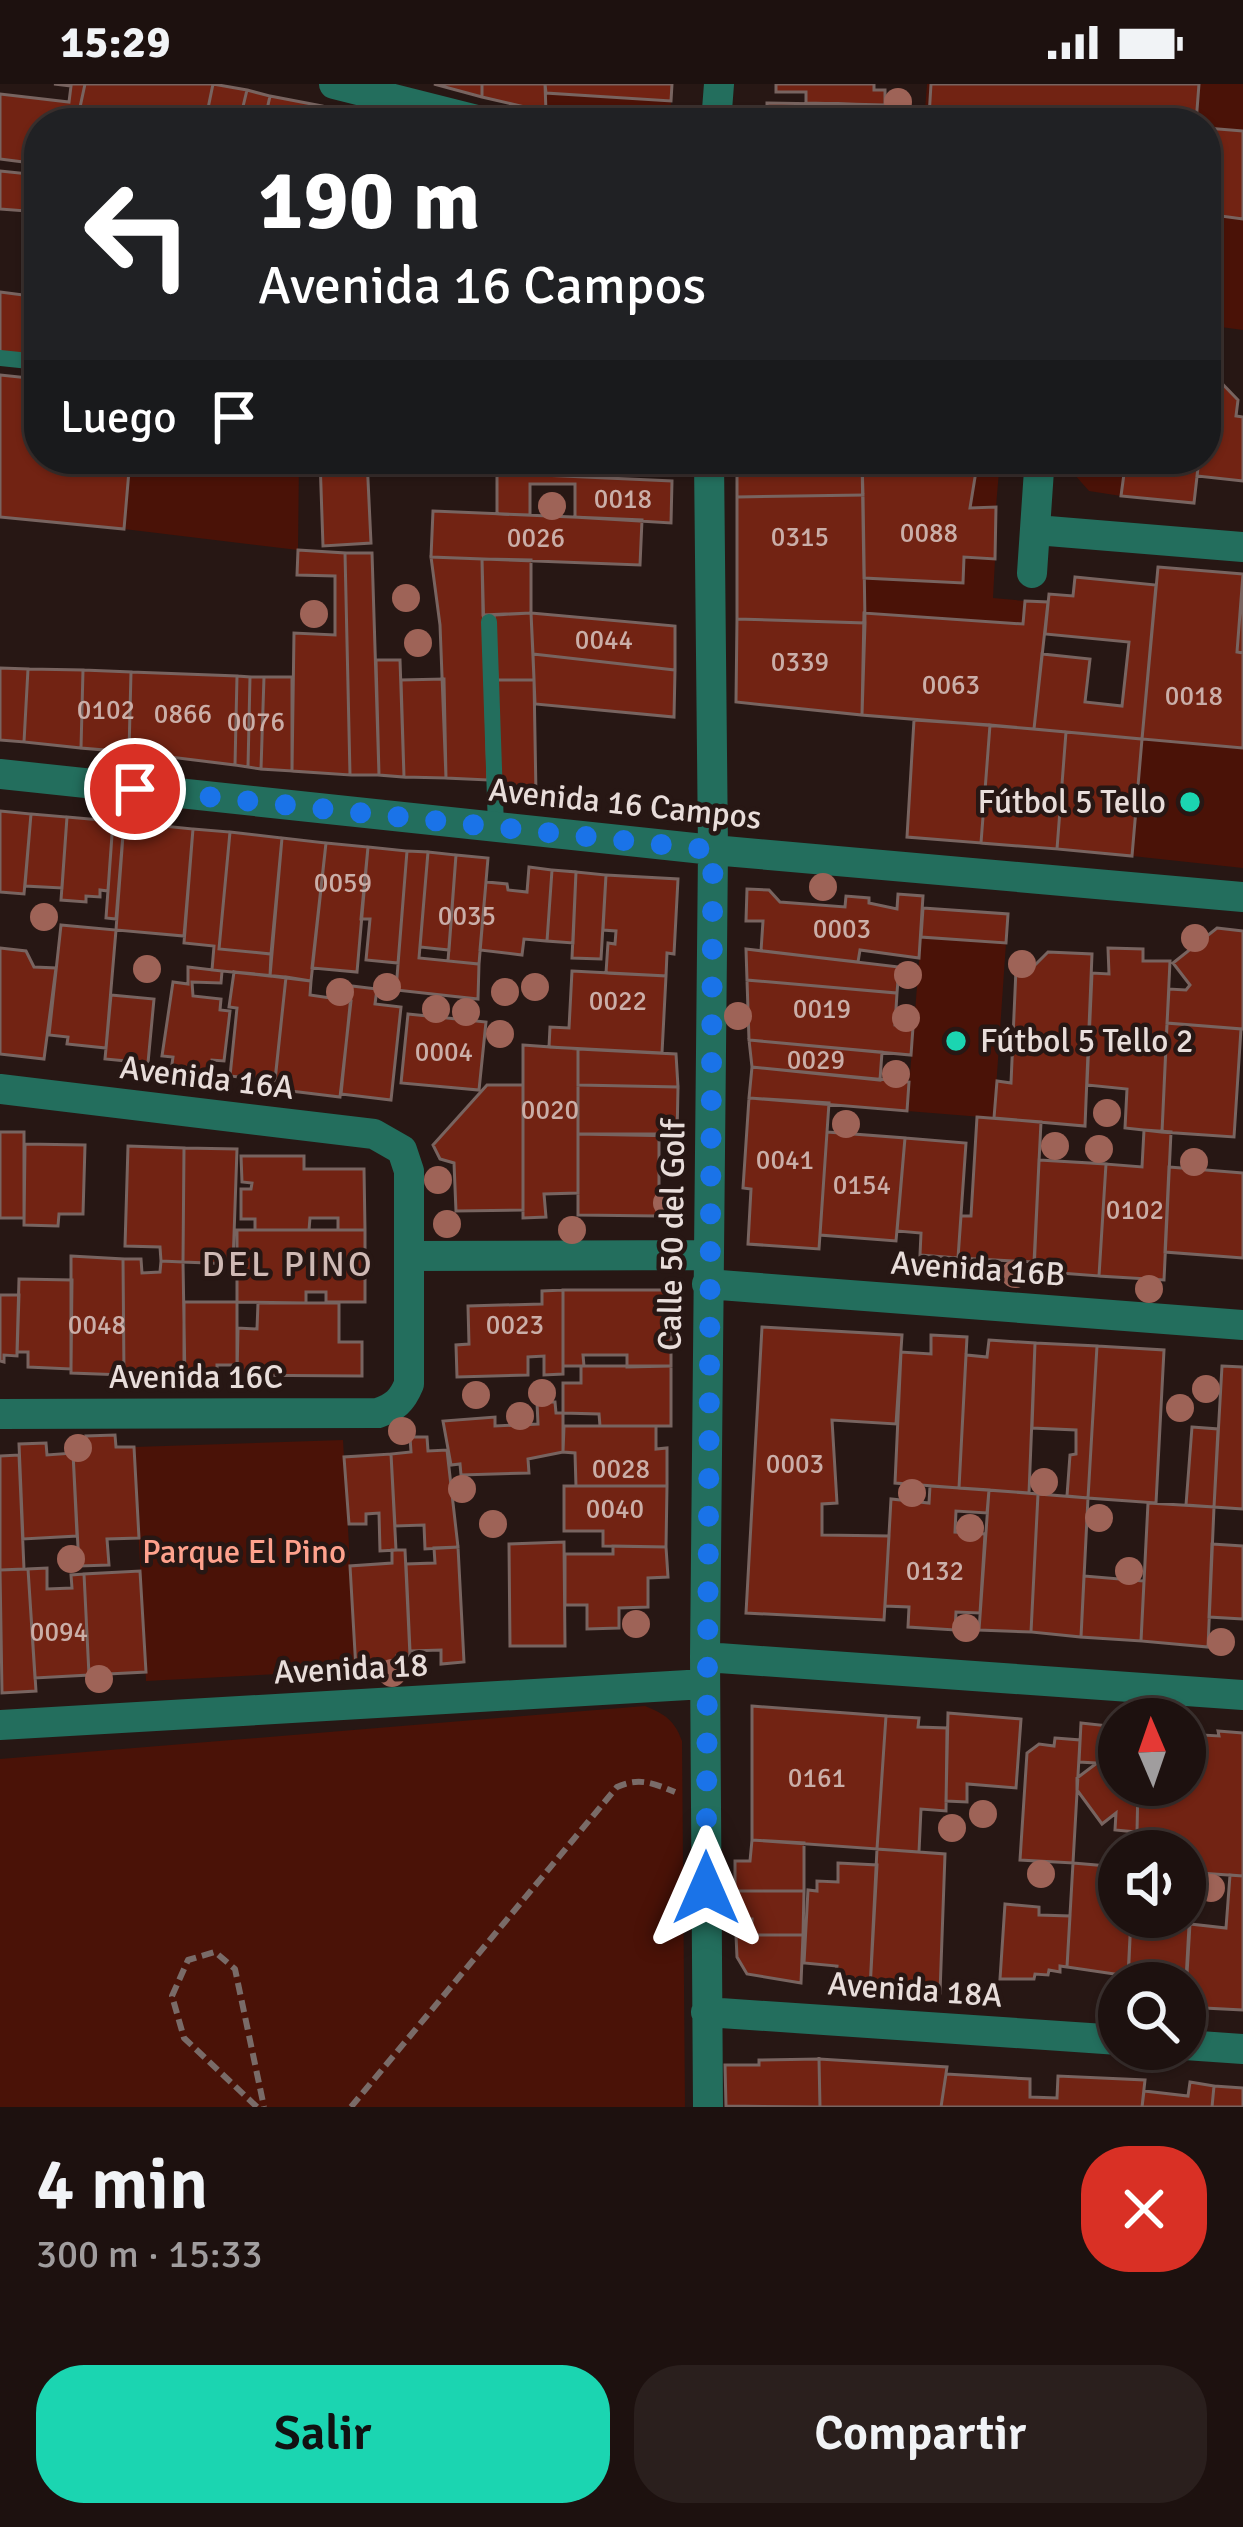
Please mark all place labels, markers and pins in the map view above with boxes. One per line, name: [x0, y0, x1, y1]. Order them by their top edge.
pin: [84, 738, 186, 840]
place label: Fútbol 5 Tello: [978, 782, 1166, 823]
marker: Fútbol 5 Tello: [1177, 789, 1203, 815]
place label: Fútbol 5 Tello 2: [980, 1021, 1193, 1062]
marker: Fútbol 5 Tello 2: [943, 1028, 969, 1054]

